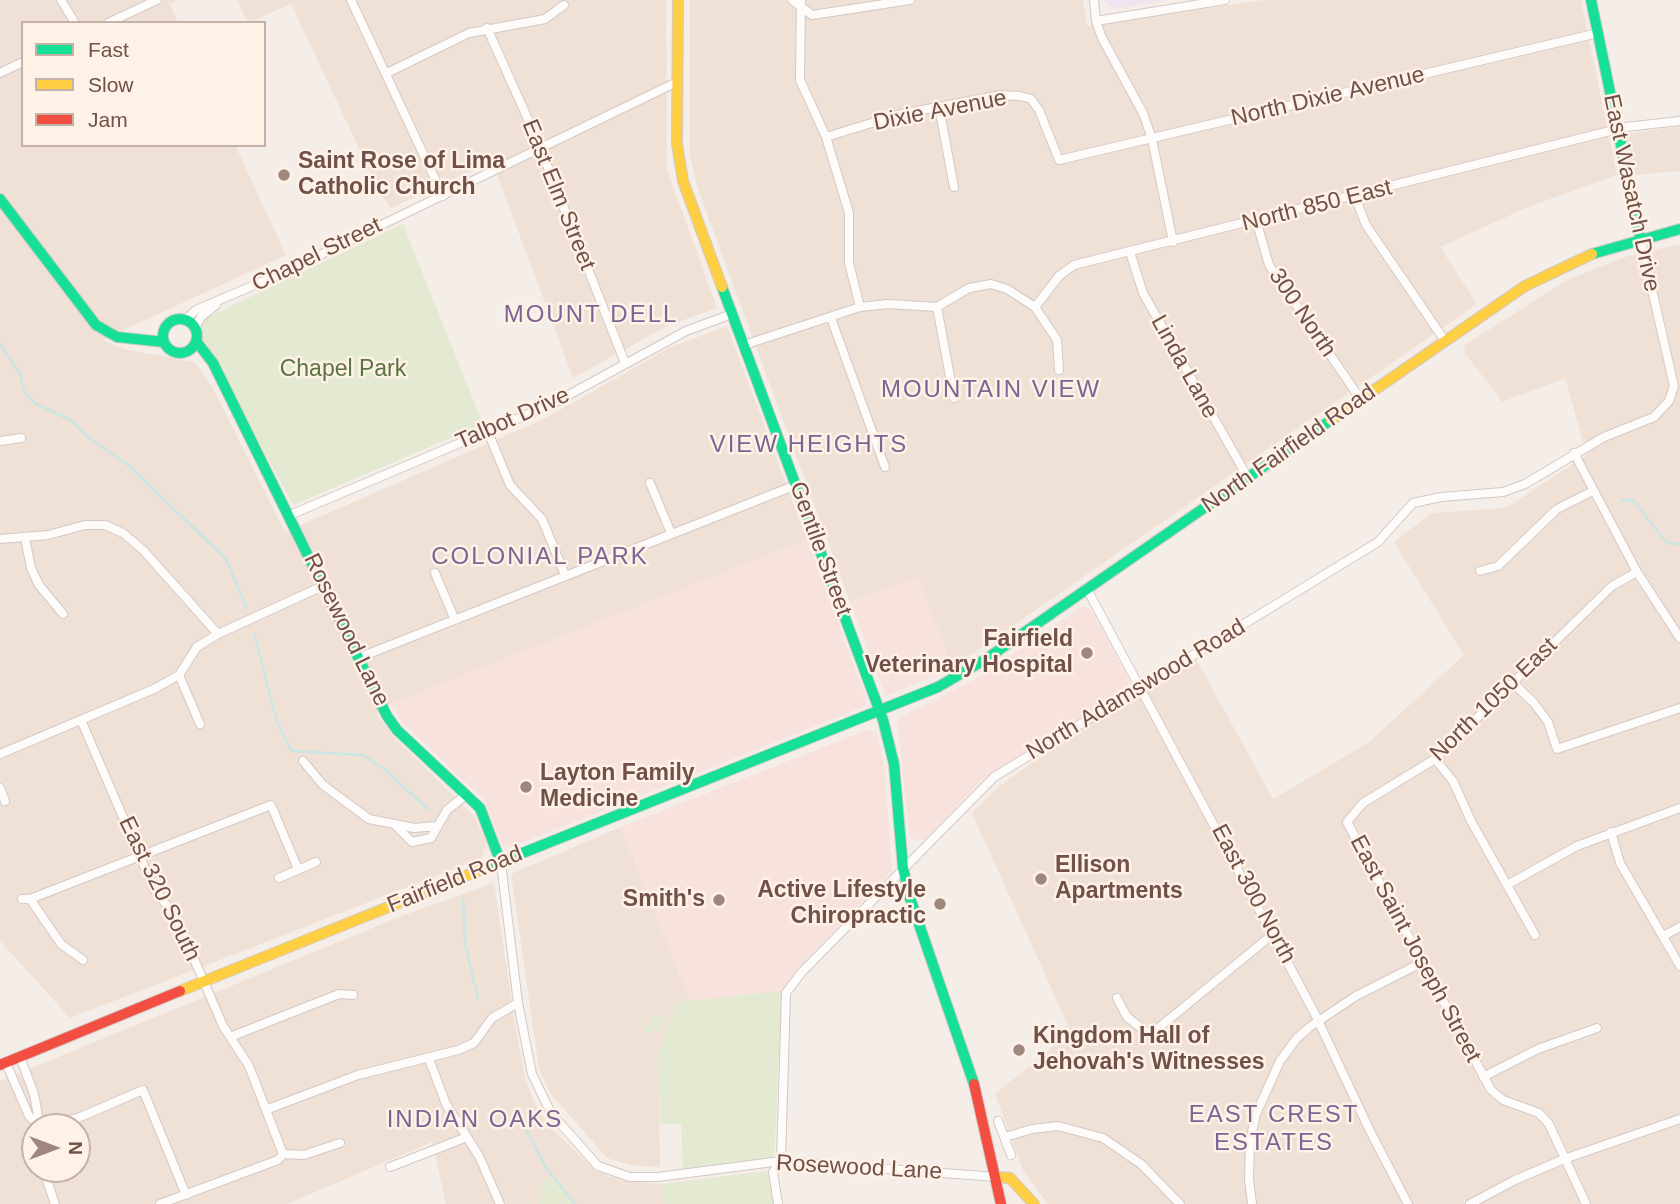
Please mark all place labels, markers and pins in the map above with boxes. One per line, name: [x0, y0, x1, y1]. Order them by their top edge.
place label: Saint Rose of Lima Catholic Church: [298, 148, 505, 202]
marker: Saint Rose of Lima Catholic Church: [276, 167, 292, 183]
place label: Fairfield Veterinary Hospital: [865, 626, 1073, 680]
marker: Fairfield Veterinary Hospital: [1079, 645, 1095, 661]
place label: Layton Family Medicine: [540, 760, 695, 814]
marker: Layton Family Medicine: [518, 779, 534, 795]
place label: Ellison Apartments: [1055, 852, 1183, 906]
marker: Ellison Apartments: [1033, 871, 1049, 887]
place label: Active Lifestyle Chiropractic: [757, 877, 926, 931]
place label: Smith's: [623, 886, 705, 914]
marker: Smith's: [711, 892, 727, 908]
marker: Active Lifestyle Chiropractic: [932, 896, 948, 912]
place label: Kingdom Hall of Jehovah's Witnesses: [1033, 1023, 1265, 1077]
marker: Kingdom Hall of Jehovah's Witnesses: [1011, 1042, 1027, 1058]

